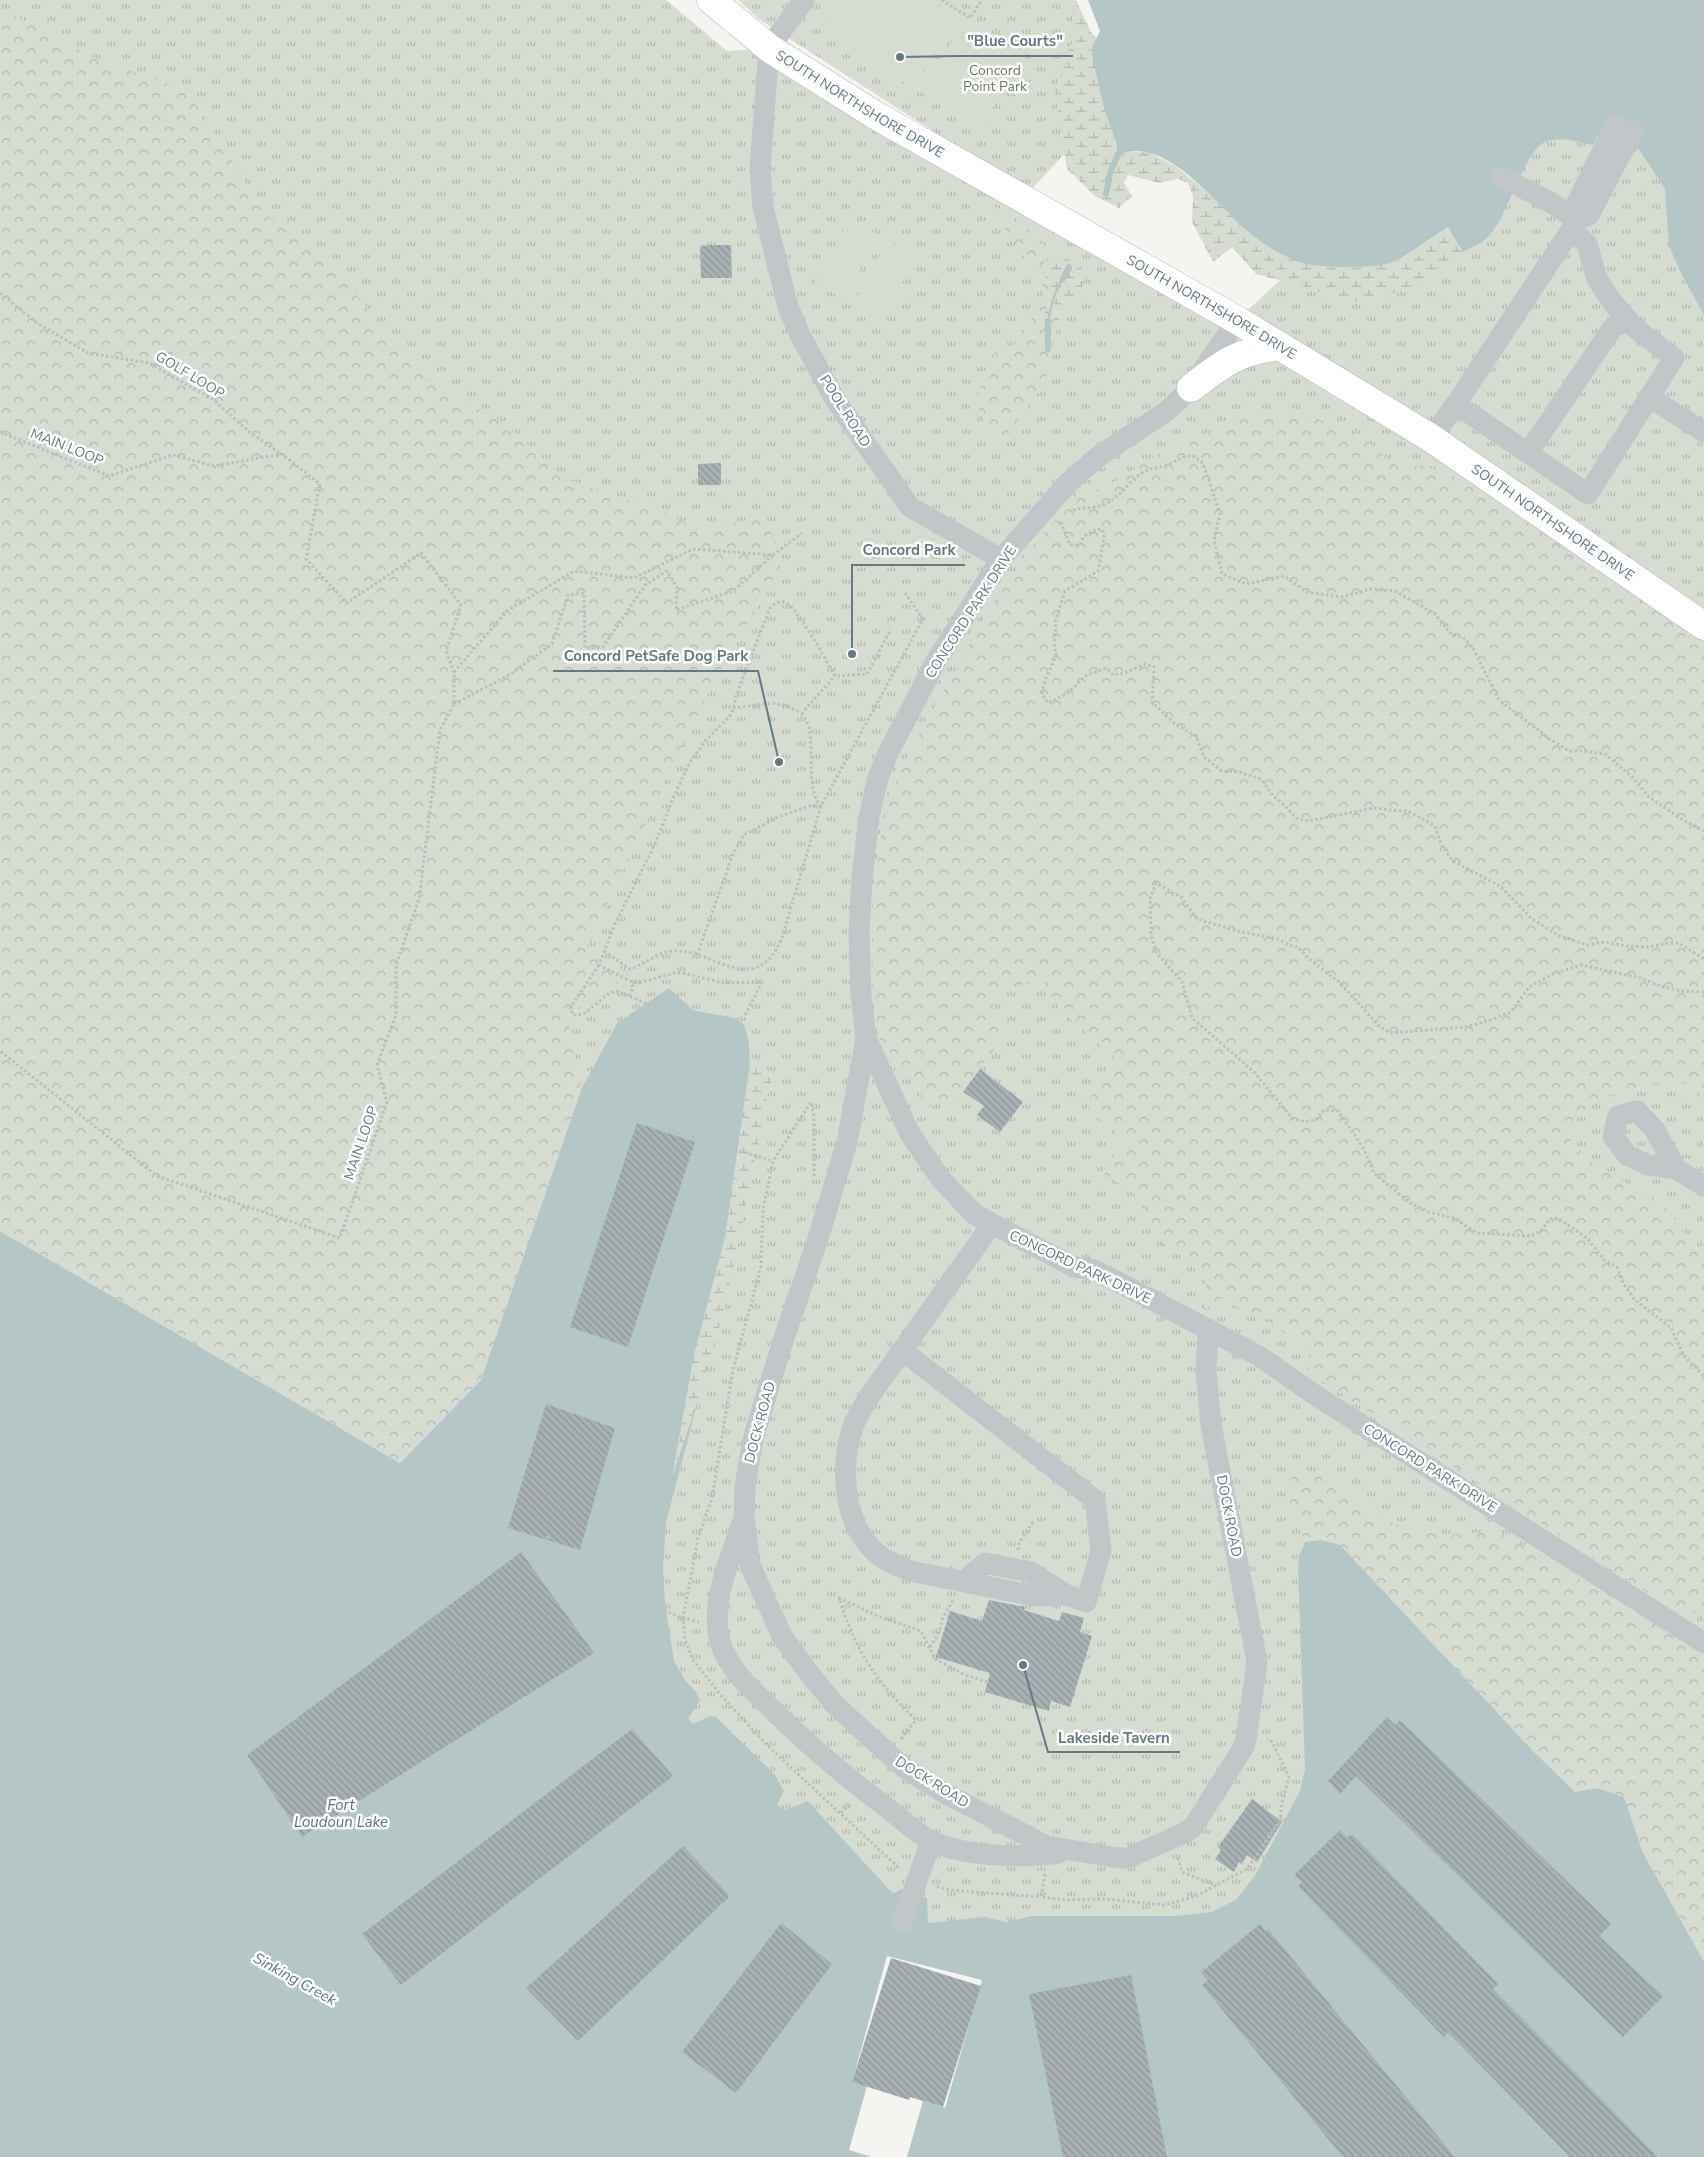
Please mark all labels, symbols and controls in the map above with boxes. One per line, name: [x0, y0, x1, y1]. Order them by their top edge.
callout: "Blue Courts": [957, 26, 1073, 56]
text: "Blue Courts": [967, 31, 1063, 51]
street label: SOUTH NORTHSHORE DRIVE: [772, 45, 948, 162]
park label: Concord Point Park: [963, 61, 1028, 96]
street label: SOUTH NORTHSHORE DRIVE: [1123, 250, 1300, 364]
street label: GOLF LOOP: [152, 347, 228, 403]
street label: POOL ROAD: [815, 371, 875, 451]
street label: MAIN LOOP: [28, 424, 106, 470]
street label: SOUTH NORTHSHORE DRIVE: [1468, 459, 1638, 585]
callout: Concord Park: [852, 535, 965, 565]
text: Concord Park: [862, 540, 956, 560]
street label: CONCORD PARK DRIVE: [921, 542, 1021, 682]
callout: Concord PetSafe Dog Park: [553, 641, 758, 671]
text: Concord PetSafe Dog Park: [564, 646, 749, 666]
street label: MAIN LOOP: [339, 1103, 383, 1183]
street label: CONCORD PARK DRIVE: [1006, 1226, 1154, 1308]
street label: DOCK ROAD: [740, 1379, 780, 1465]
street label: CONCORD PARK DRIVE: [1360, 1419, 1500, 1517]
street label: DOCK ROAD: [1212, 1473, 1246, 1559]
callout: Lakeside Tavern: [1048, 1722, 1180, 1752]
text: Lakeside Tavern: [1058, 1728, 1170, 1748]
street label: DOCK ROAD: [892, 1752, 972, 1812]
water label: Fort Loudoun Lake: [294, 1795, 388, 1832]
water label: Sinking Creek: [250, 1948, 341, 2010]

